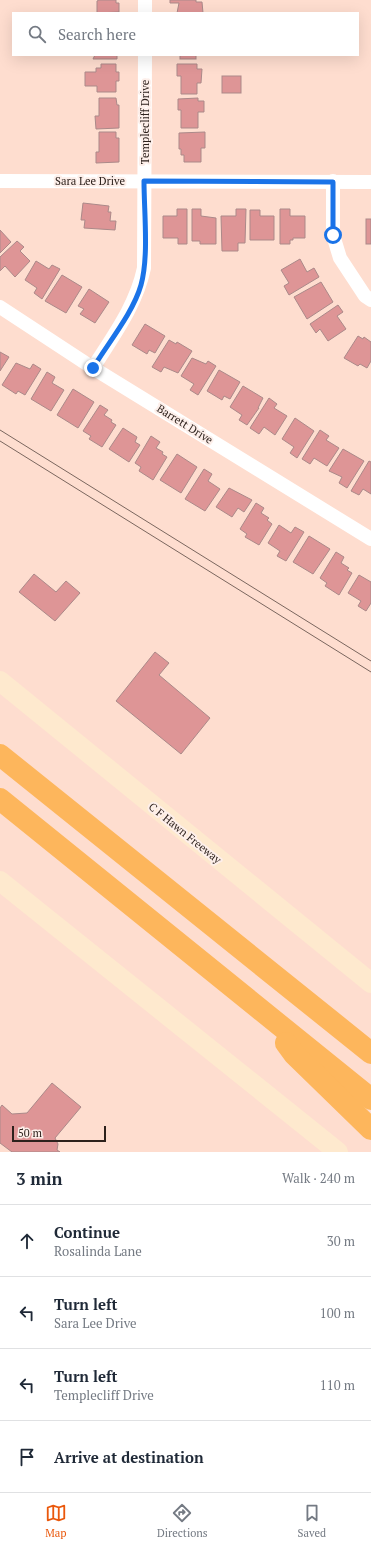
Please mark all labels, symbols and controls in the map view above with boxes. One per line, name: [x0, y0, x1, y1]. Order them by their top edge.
search box: [12, 12, 359, 56]
icon: search: [26, 23, 48, 45]
text: Search here: [58, 24, 136, 44]
street label: Templecliff Drive: [138, 79, 152, 164]
street label: Sara Lee Drive: [55, 174, 125, 188]
route start: [324, 226, 342, 244]
route end: [84, 359, 102, 377]
street label: Barrett Drive: [154, 401, 216, 447]
street label: C F Hawn Freeway: [146, 799, 225, 867]
scale bar: [12, 1124, 106, 1143]
text: 50 m: [18, 1126, 42, 1140]
text: 3 min: [16, 1167, 63, 1190]
text: Walk · 240 m: [282, 1169, 355, 1187]
text: Continue: [54, 1222, 120, 1242]
icon: ahead: [16, 1230, 38, 1252]
text: 30 m: [327, 1232, 355, 1250]
text: Rosalinda Lane: [54, 1242, 142, 1260]
text: Turn left: [54, 1294, 118, 1314]
icon: left: [16, 1302, 38, 1324]
text: 100 m: [320, 1304, 355, 1322]
text: Sara Lee Drive: [54, 1314, 137, 1332]
text: Turn left: [54, 1366, 118, 1386]
icon: left: [16, 1374, 38, 1396]
text: 110 m: [320, 1376, 355, 1394]
text: Templecliff Drive: [54, 1386, 154, 1404]
icon: arrive: [16, 1446, 38, 1468]
text: Arrive at destination: [54, 1447, 204, 1467]
tab: Map: [45, 1502, 67, 1540]
tab: Directions: [157, 1502, 208, 1540]
tab: Saved: [298, 1502, 326, 1540]

